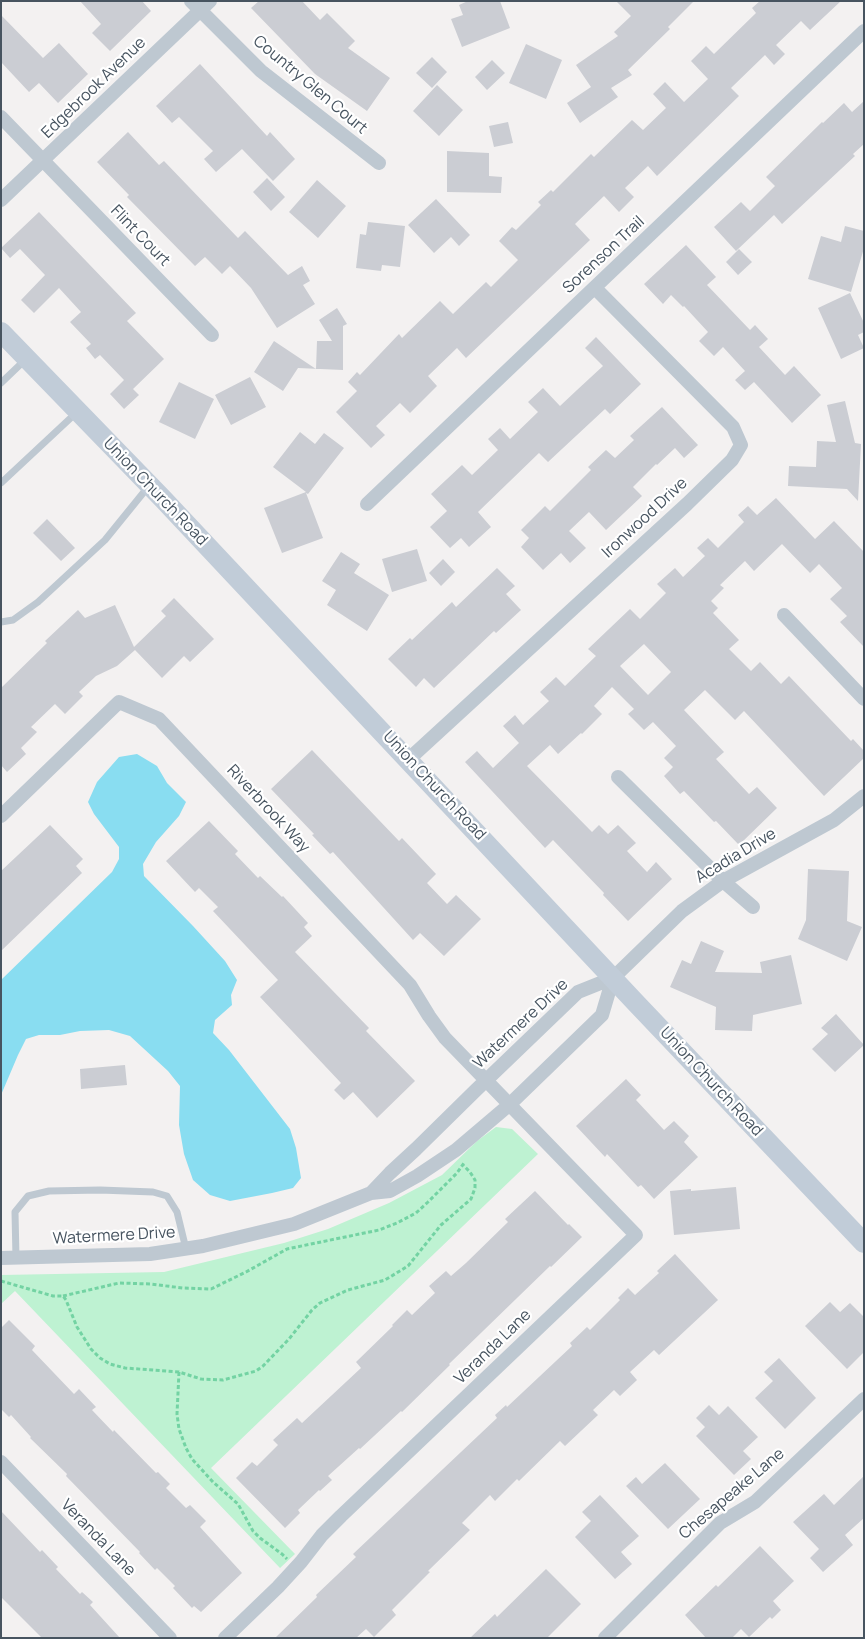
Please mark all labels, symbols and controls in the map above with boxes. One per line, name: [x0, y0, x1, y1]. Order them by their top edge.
street label: Country Glen Court: [249, 32, 371, 138]
street label: Edgebrook Avenue: [38, 33, 150, 143]
street label: Flint Court: [106, 202, 174, 270]
street label: Sorenson Trail: [559, 212, 649, 298]
street label: Union Church Road: [99, 434, 211, 550]
street label: Ironwood Drive: [598, 474, 692, 562]
street label: Union Church Road: [378, 727, 490, 845]
street label: Riverbrook Way: [222, 761, 314, 857]
street label: Acadia Drive: [692, 824, 780, 888]
street label: Watermere Drive: [470, 975, 572, 1073]
street label: Union Church Road: [655, 1023, 767, 1141]
street label: Watermere Drive: [52, 1223, 176, 1249]
street label: Veranda Lane: [451, 1306, 535, 1388]
street label: Chesapeake Lane: [676, 1444, 788, 1544]
street label: Veranda Lane: [57, 1496, 139, 1580]

